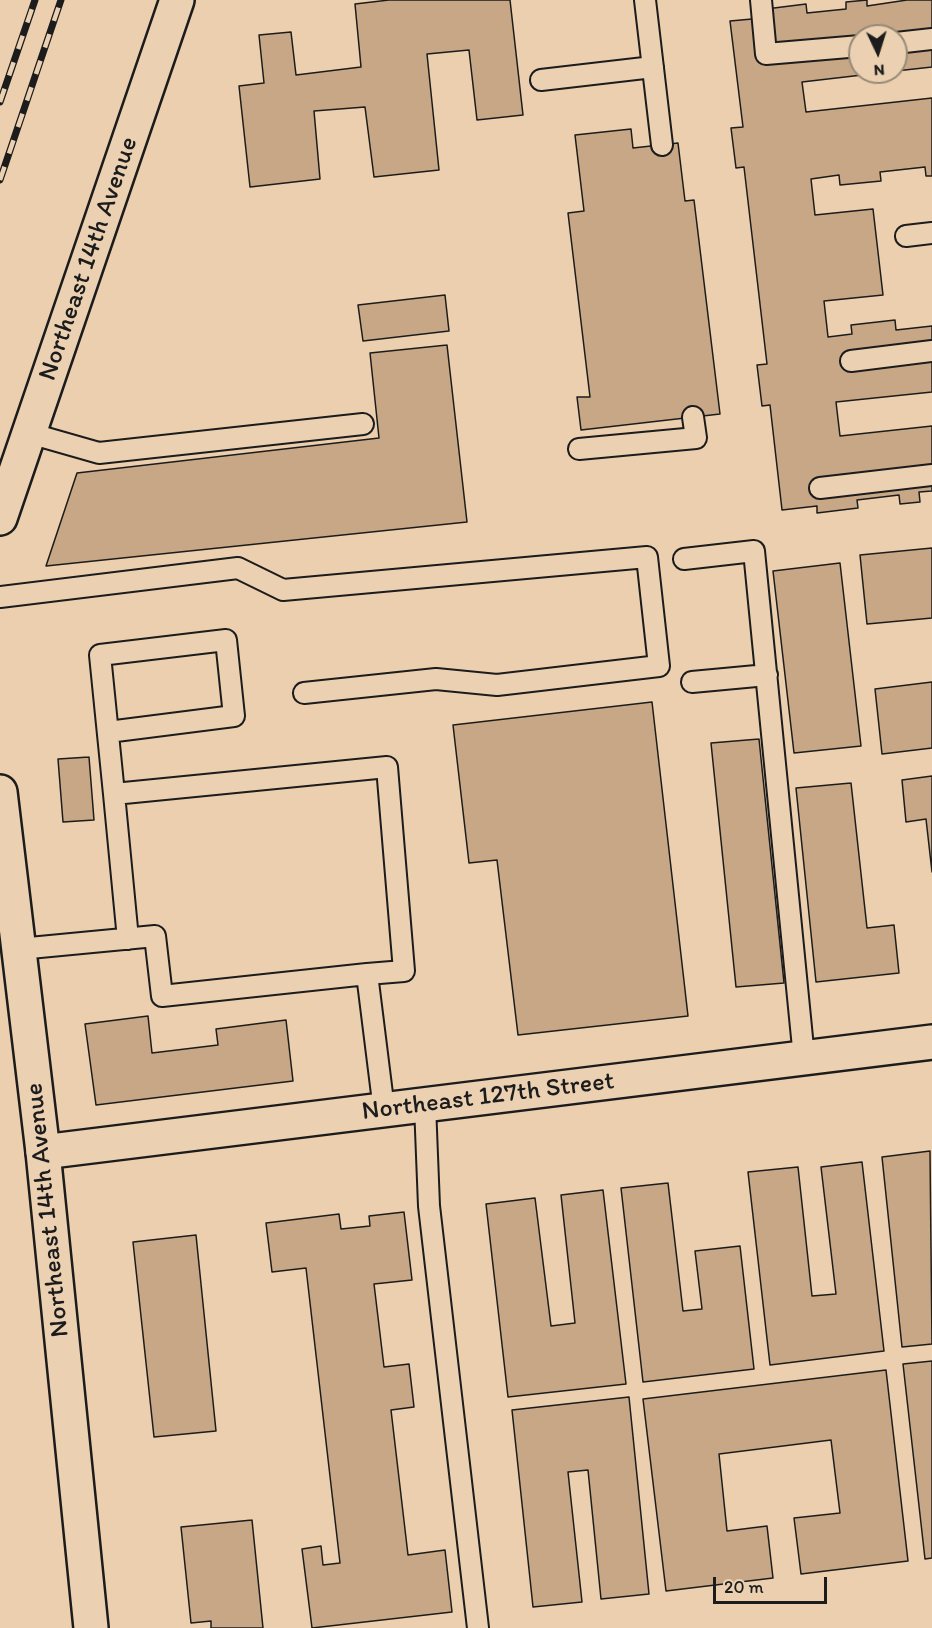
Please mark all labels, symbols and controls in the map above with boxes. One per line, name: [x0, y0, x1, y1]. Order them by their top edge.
north arrow: [848, 24, 908, 84]
text: N: [873, 61, 885, 80]
street label: Northeast 14th Avenue: [33, 133, 145, 385]
street label: Northeast 127th Street: [360, 1066, 616, 1128]
street label: Northeast 14th Avenue: [19, 1081, 77, 1339]
scale bar: [716, 1565, 830, 1603]
text: 20 m: [724, 1576, 764, 1598]

